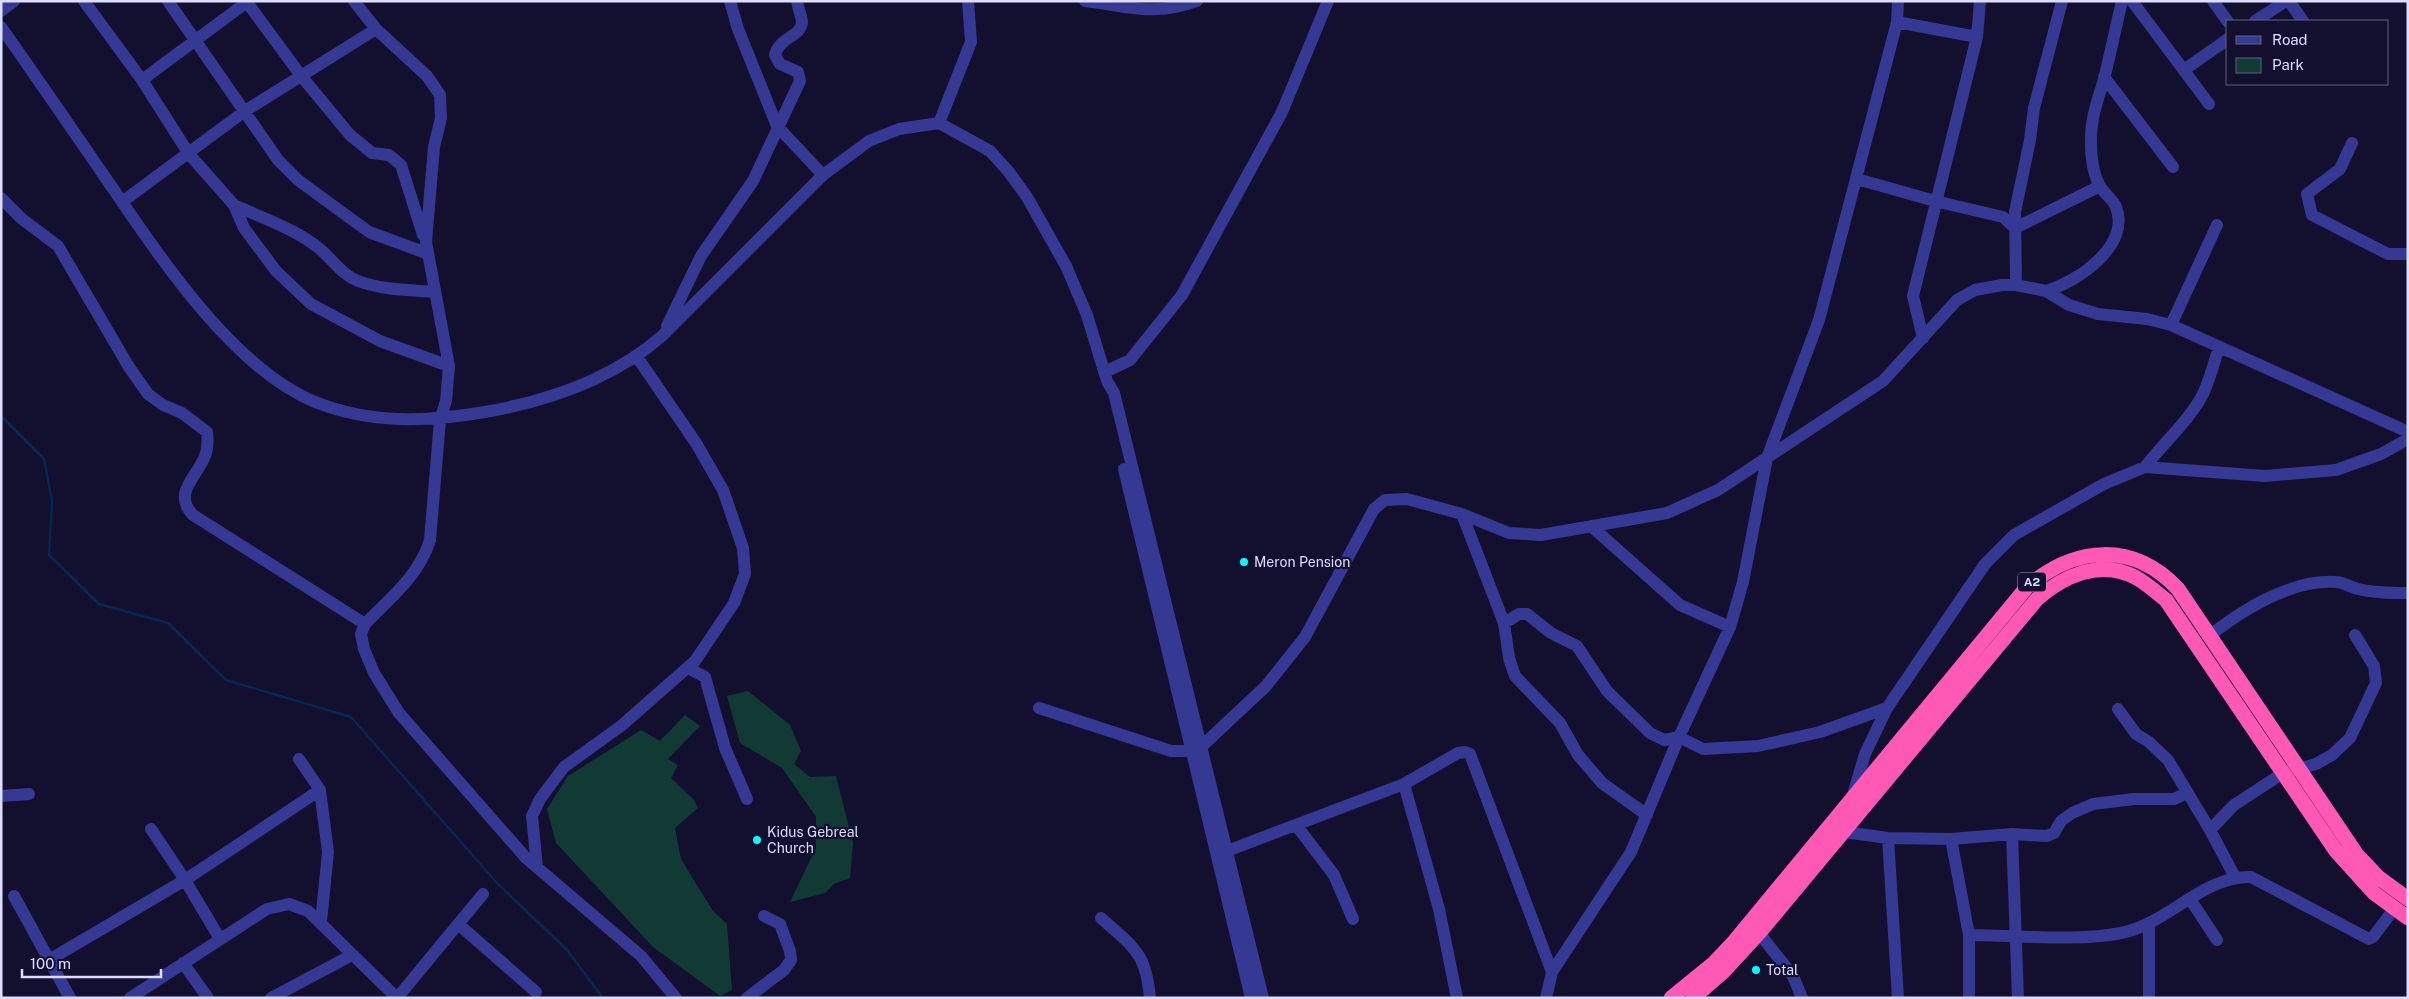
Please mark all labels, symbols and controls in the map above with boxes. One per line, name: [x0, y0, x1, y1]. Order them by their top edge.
legend: [2226, 20, 2389, 85]
text: Road: [2272, 31, 2308, 48]
text: Park: [2272, 56, 2304, 73]
place label: Meron Pension: [1254, 554, 1350, 570]
marker: Meron Pension: [1238, 556, 1250, 568]
road number: A2: [2018, 572, 2046, 592]
place label: Kidus Gebreal Church: [767, 824, 859, 856]
marker: Kidus Gebreal Church: [751, 834, 763, 846]
scale bar: [22, 946, 161, 978]
text: 100 m: [30, 955, 71, 972]
place label: Total: [1766, 962, 1798, 978]
marker: Total: [1750, 964, 1762, 976]

